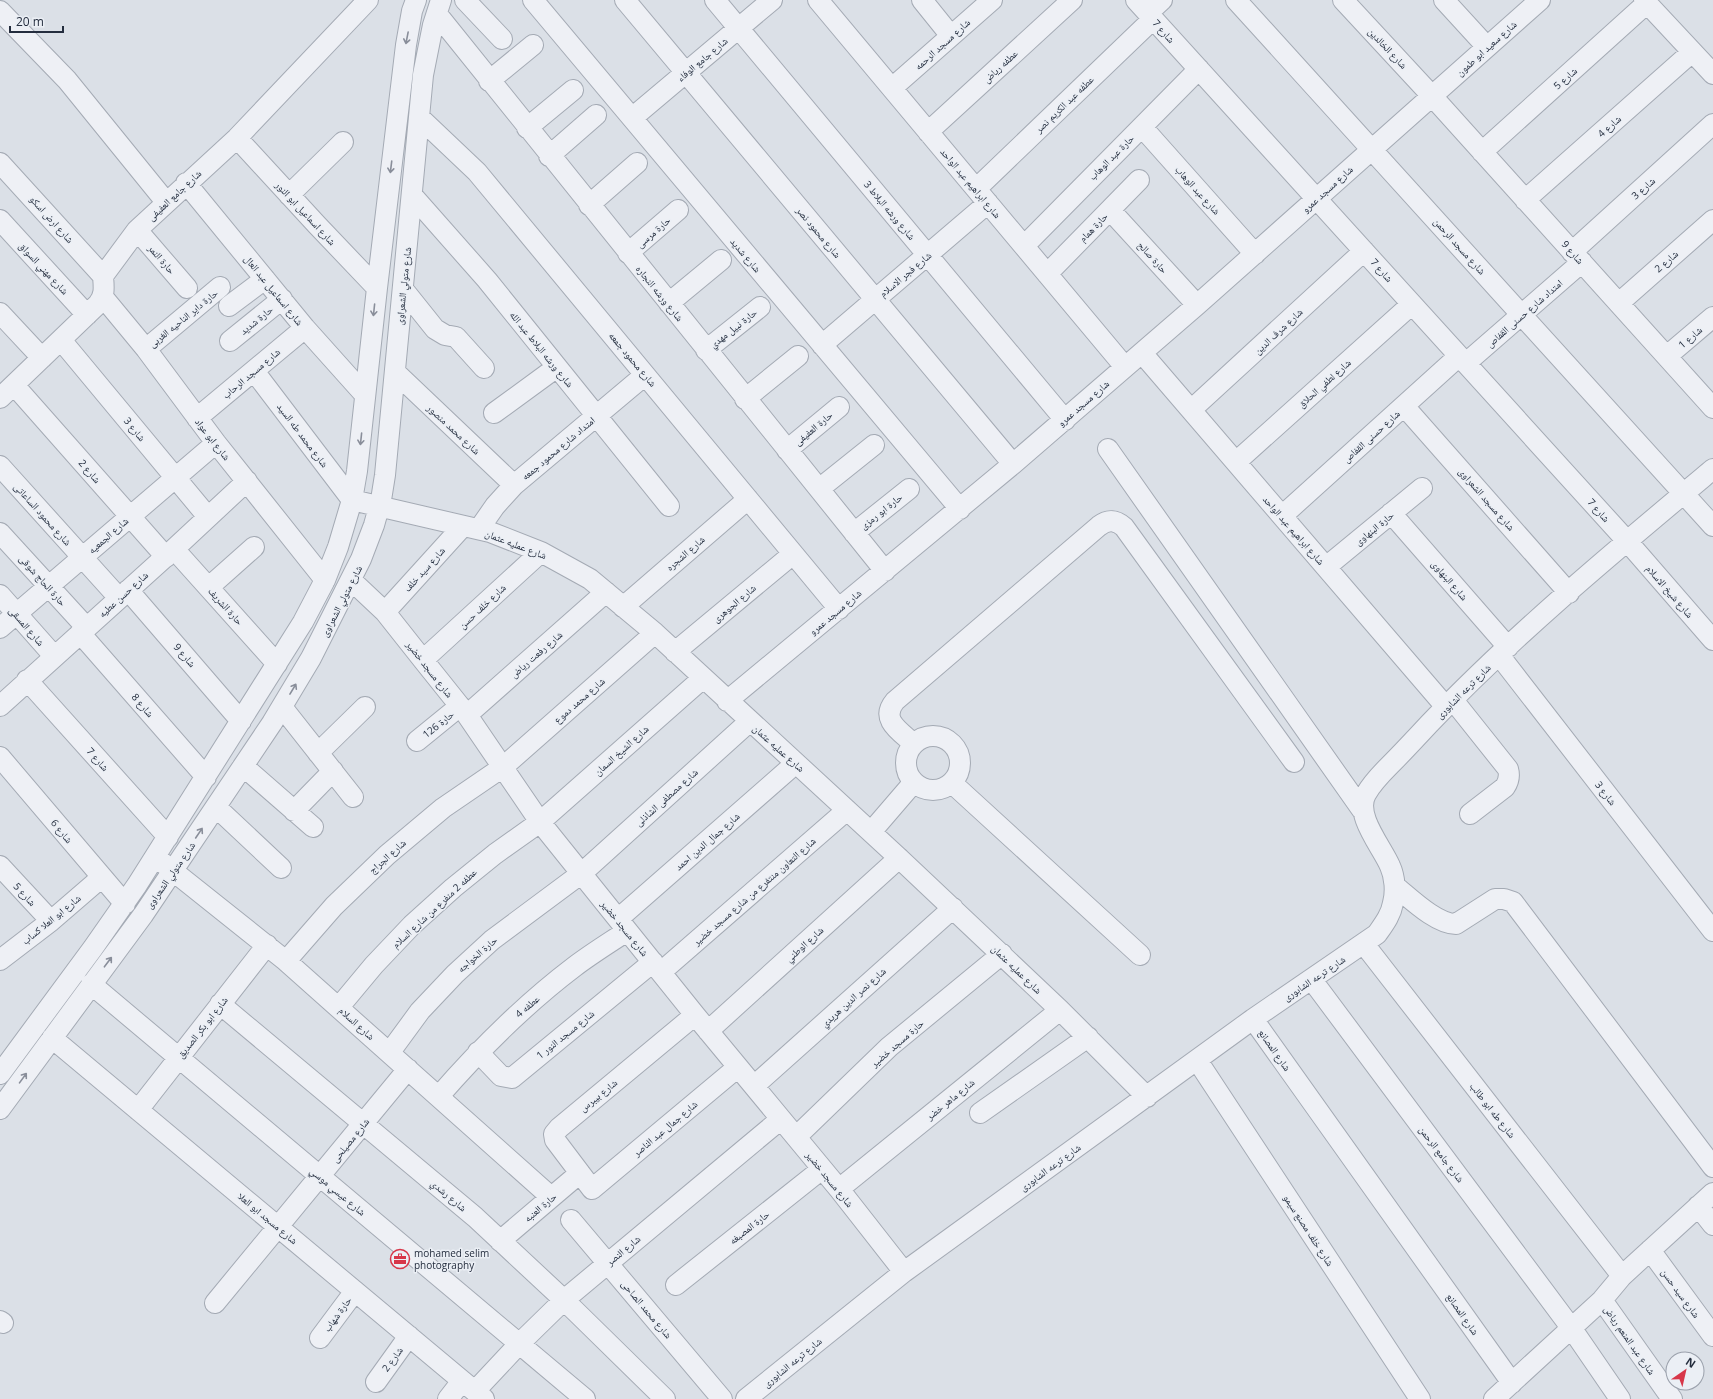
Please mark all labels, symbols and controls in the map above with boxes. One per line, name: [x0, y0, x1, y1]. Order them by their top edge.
scale bar: [10, 8, 63, 34]
text: 20 m: [16, 13, 44, 30]
street label: شارع مسجد الرحمه: [911, 15, 973, 73]
street label: شارع 7: [1150, 16, 1179, 46]
street label: شارع سعيد ابو طمون: [1453, 17, 1520, 79]
street label: شارع الخالدين: [1365, 24, 1411, 72]
one-way arrow: [403, 31, 411, 44]
street label: شارع جامع الوفاء: [673, 33, 731, 85]
street label: عطفه رياض: [979, 46, 1021, 86]
street label: شارع 5: [1550, 63, 1580, 92]
street label: عطفه عبد الكريم نصر: [1031, 72, 1097, 137]
street label: شارع 4: [1594, 111, 1624, 140]
street label: حارة عبد الوهاب: [1085, 131, 1137, 183]
street label: شارع ابراهيم عبد الواحد: [937, 145, 1005, 222]
one-way arrow: [387, 160, 395, 173]
street label: شارع عبد الوهاب: [1172, 162, 1224, 218]
street label: شارع مسجد عمرو: [1298, 162, 1356, 216]
street label: شارع جامع العفيفى: [144, 166, 204, 224]
street label: شارع 3: [1628, 173, 1658, 202]
street label: شارع اسماعيل ابو النور: [272, 177, 340, 248]
street label: شارع ورشه البلاط 3: [861, 177, 919, 243]
street label: شارع ارض اسكو: [27, 192, 77, 246]
street label: شارع محمود نصر: [793, 203, 845, 261]
street label: حارة همام: [1075, 209, 1112, 246]
street label: حارة مرسى: [633, 213, 674, 251]
street label: شارع مسجد الرحمن: [1431, 215, 1489, 278]
street label: شارع شديد: [727, 235, 765, 276]
street label: شارع 9: [1559, 237, 1588, 267]
street label: حارة صالح: [1135, 238, 1172, 276]
street label: شارع مهني السواق: [15, 239, 72, 299]
street label: حارة النمر: [145, 240, 179, 277]
street label: شارع متولي الشعراوى: [392, 246, 416, 326]
street label: شارع 2: [1651, 246, 1681, 275]
street label: شارع فجر الاسلام: [876, 248, 935, 301]
street label: شارع اسماعيل عبد العال: [241, 252, 307, 328]
street label: شارع 7: [1368, 255, 1397, 285]
street label: شارع ورشه النجاره: [633, 262, 687, 324]
street label: امتداد شارع حسنى القفاص: [1483, 276, 1565, 350]
street label: حارة داير الناحيه الغربى: [145, 285, 221, 350]
street label: حارة شديد: [236, 302, 276, 338]
one-way arrow: [371, 303, 378, 316]
street label: حارة نبيل مهدي: [706, 305, 761, 352]
street label: شارع شرف الدين: [1251, 305, 1306, 357]
street label: شارع ورشه البلاط عبد الله: [507, 308, 577, 390]
street label: شارع 1: [1675, 322, 1705, 351]
street label: شارع محمود جمعه: [606, 329, 660, 390]
street label: شارع مسجد الرحاب: [219, 344, 283, 401]
street label: شارع لطفي الحلاق: [1294, 355, 1355, 412]
street label: شارع مسجد عمرو: [1054, 376, 1112, 430]
street label: شارع محمد طه السيد: [274, 400, 332, 470]
street label: شارع محمد منصور: [424, 400, 484, 458]
street label: شارع حسنى القفاص: [1339, 406, 1403, 466]
street label: حارة العفيفى: [791, 407, 836, 448]
street label: امتداد شارع محمود جمعه: [518, 413, 598, 483]
street label: شارع 3: [121, 414, 149, 444]
street label: شارع ابو عواد: [192, 415, 234, 463]
one-way arrow: [357, 432, 364, 445]
street label: شارع 2: [76, 456, 105, 486]
street label: شارع مسجد الشعراوى: [1456, 464, 1519, 534]
street label: شارع محمود الساعاتى: [11, 480, 75, 549]
street label: حارة ابو رمزى: [857, 490, 906, 532]
street label: شارع ابراهيم عبد الواحد: [1259, 492, 1328, 569]
street label: شارع 7: [1585, 495, 1614, 525]
street label: حارة البنهاوى: [1351, 507, 1397, 548]
street label: شارع الجمعيه: [85, 513, 131, 556]
street label: شارع عمليه عثمان: [483, 526, 549, 562]
street label: شارع الشجره: [662, 532, 708, 574]
street label: شارع سيد خلف: [400, 543, 448, 595]
street label: حارة الحاج شوقى: [16, 551, 70, 609]
street label: شارع البنهاوى: [1429, 557, 1472, 603]
street label: شارع شيخ الاسلام: [1642, 561, 1697, 622]
street label: شارع متولي الشعراوى: [317, 562, 367, 640]
street label: شارع حسن عطيه: [95, 568, 151, 620]
street label: شارع خلف حسن: [455, 580, 509, 632]
street label: شارع الجوهرى: [709, 580, 759, 625]
street label: حارة الشريف: [205, 584, 247, 628]
street label: شارع مسجد عمرو: [806, 586, 865, 638]
street label: شارع المسقى: [6, 603, 48, 649]
street label: شارع رفعت رياض: [507, 627, 566, 681]
street label: شارع مسجد خضير: [403, 637, 457, 701]
street label: شارع 9: [171, 640, 200, 670]
street label: شارع ترعه الشابورى: [1432, 660, 1494, 722]
street label: شارع محمد دموع: [550, 674, 608, 726]
one-way arrow: [290, 683, 298, 695]
street label: شارع 8: [129, 690, 158, 720]
street label: حارة 126: [419, 707, 457, 741]
street label: شارع الشيخ السمان: [591, 721, 652, 778]
street label: شارع عمليه عثمان: [750, 721, 808, 775]
street label: شارع 7: [84, 744, 113, 774]
street label: شارع مصطفى الشاذلى: [631, 765, 701, 829]
street label: شارع 3: [1592, 778, 1620, 808]
street label: شارع جمال الدين احمد: [671, 809, 743, 873]
street label: شارع 6: [48, 816, 76, 846]
one-way arrow: [195, 827, 203, 838]
street label: شارع التعاون منتفرع من شارع مسجد خضير: [689, 833, 819, 949]
street label: شارع الجراج: [365, 835, 409, 876]
street label: شارع متولي الشعراوى: [142, 838, 200, 912]
street label: عطفه 2 منفرع من شارع السلام: [388, 865, 480, 952]
street label: شارع 5: [11, 879, 40, 909]
street label: شارع ابو العلا كساب: [18, 891, 84, 947]
street label: شارع مسجد خضير: [597, 896, 652, 959]
street label: شارع الوطني: [782, 923, 828, 966]
street label: حارة الخواجه: [454, 932, 500, 975]
street label: شارع عمليه عثمان: [989, 941, 1046, 997]
street label: شارع ترعه الشابورى: [1280, 952, 1348, 1004]
one-way arrow: [104, 956, 112, 967]
street label: شارع نصر الدين هريدي: [817, 964, 890, 1031]
street label: عطفه 4: [512, 992, 542, 1020]
street label: شارع ابو بكر الصديق: [173, 993, 231, 1061]
street label: شارع السلام: [335, 1003, 378, 1044]
street label: شارع مسجد النور 1: [533, 1006, 597, 1062]
street label: حارة مسجد خضير: [867, 1016, 927, 1071]
street label: شارع المصانع: [1255, 1026, 1295, 1074]
one-way arrow: [19, 1073, 27, 1084]
street label: شارع بيبرس: [576, 1075, 620, 1115]
street label: شارع ماهر خضر: [922, 1075, 977, 1124]
street label: شارع طه ابو طالب: [1467, 1079, 1519, 1141]
street label: شارع جمال عبد الناصر: [629, 1097, 701, 1160]
street label: شارع مصيلحى: [328, 1114, 373, 1165]
street label: شارع جامع الرحمن: [1416, 1123, 1468, 1185]
street label: شارع ترعه الشابورى: [1017, 1140, 1084, 1194]
street label: شارع مسجد خضير: [802, 1147, 857, 1210]
street label: شارع عيسي موسي: [306, 1163, 369, 1220]
street label: شارع رشدي: [427, 1176, 470, 1216]
street label: شارع مسجد ابو العلا: [235, 1189, 301, 1247]
street label: حارة العنبه: [521, 1189, 560, 1225]
street label: شارع خلف مصنع سيمو: [1281, 1191, 1338, 1269]
street label: حارة المصبغه: [726, 1206, 772, 1247]
street label: شارع النصر: [602, 1231, 643, 1269]
place label: mohamed selim photography: [414, 1246, 489, 1272]
office icon: mohamed selim photography: [389, 1248, 411, 1270]
street label: شارع سيد حسن: [1658, 1265, 1704, 1321]
street label: شارع محمد الصاحى: [618, 1277, 676, 1342]
street label: شارع المصانع: [1443, 1290, 1483, 1338]
street label: حارة شهاب: [320, 1293, 355, 1334]
street label: شارع عبد المنعم رياض: [1600, 1303, 1659, 1378]
street label: شارع ترعه الشابورى: [759, 1334, 825, 1390]
street label: شارع 2: [378, 1343, 406, 1374]
north arrow: [1665, 1351, 1705, 1391]
text: N: [1683, 1354, 1699, 1371]

